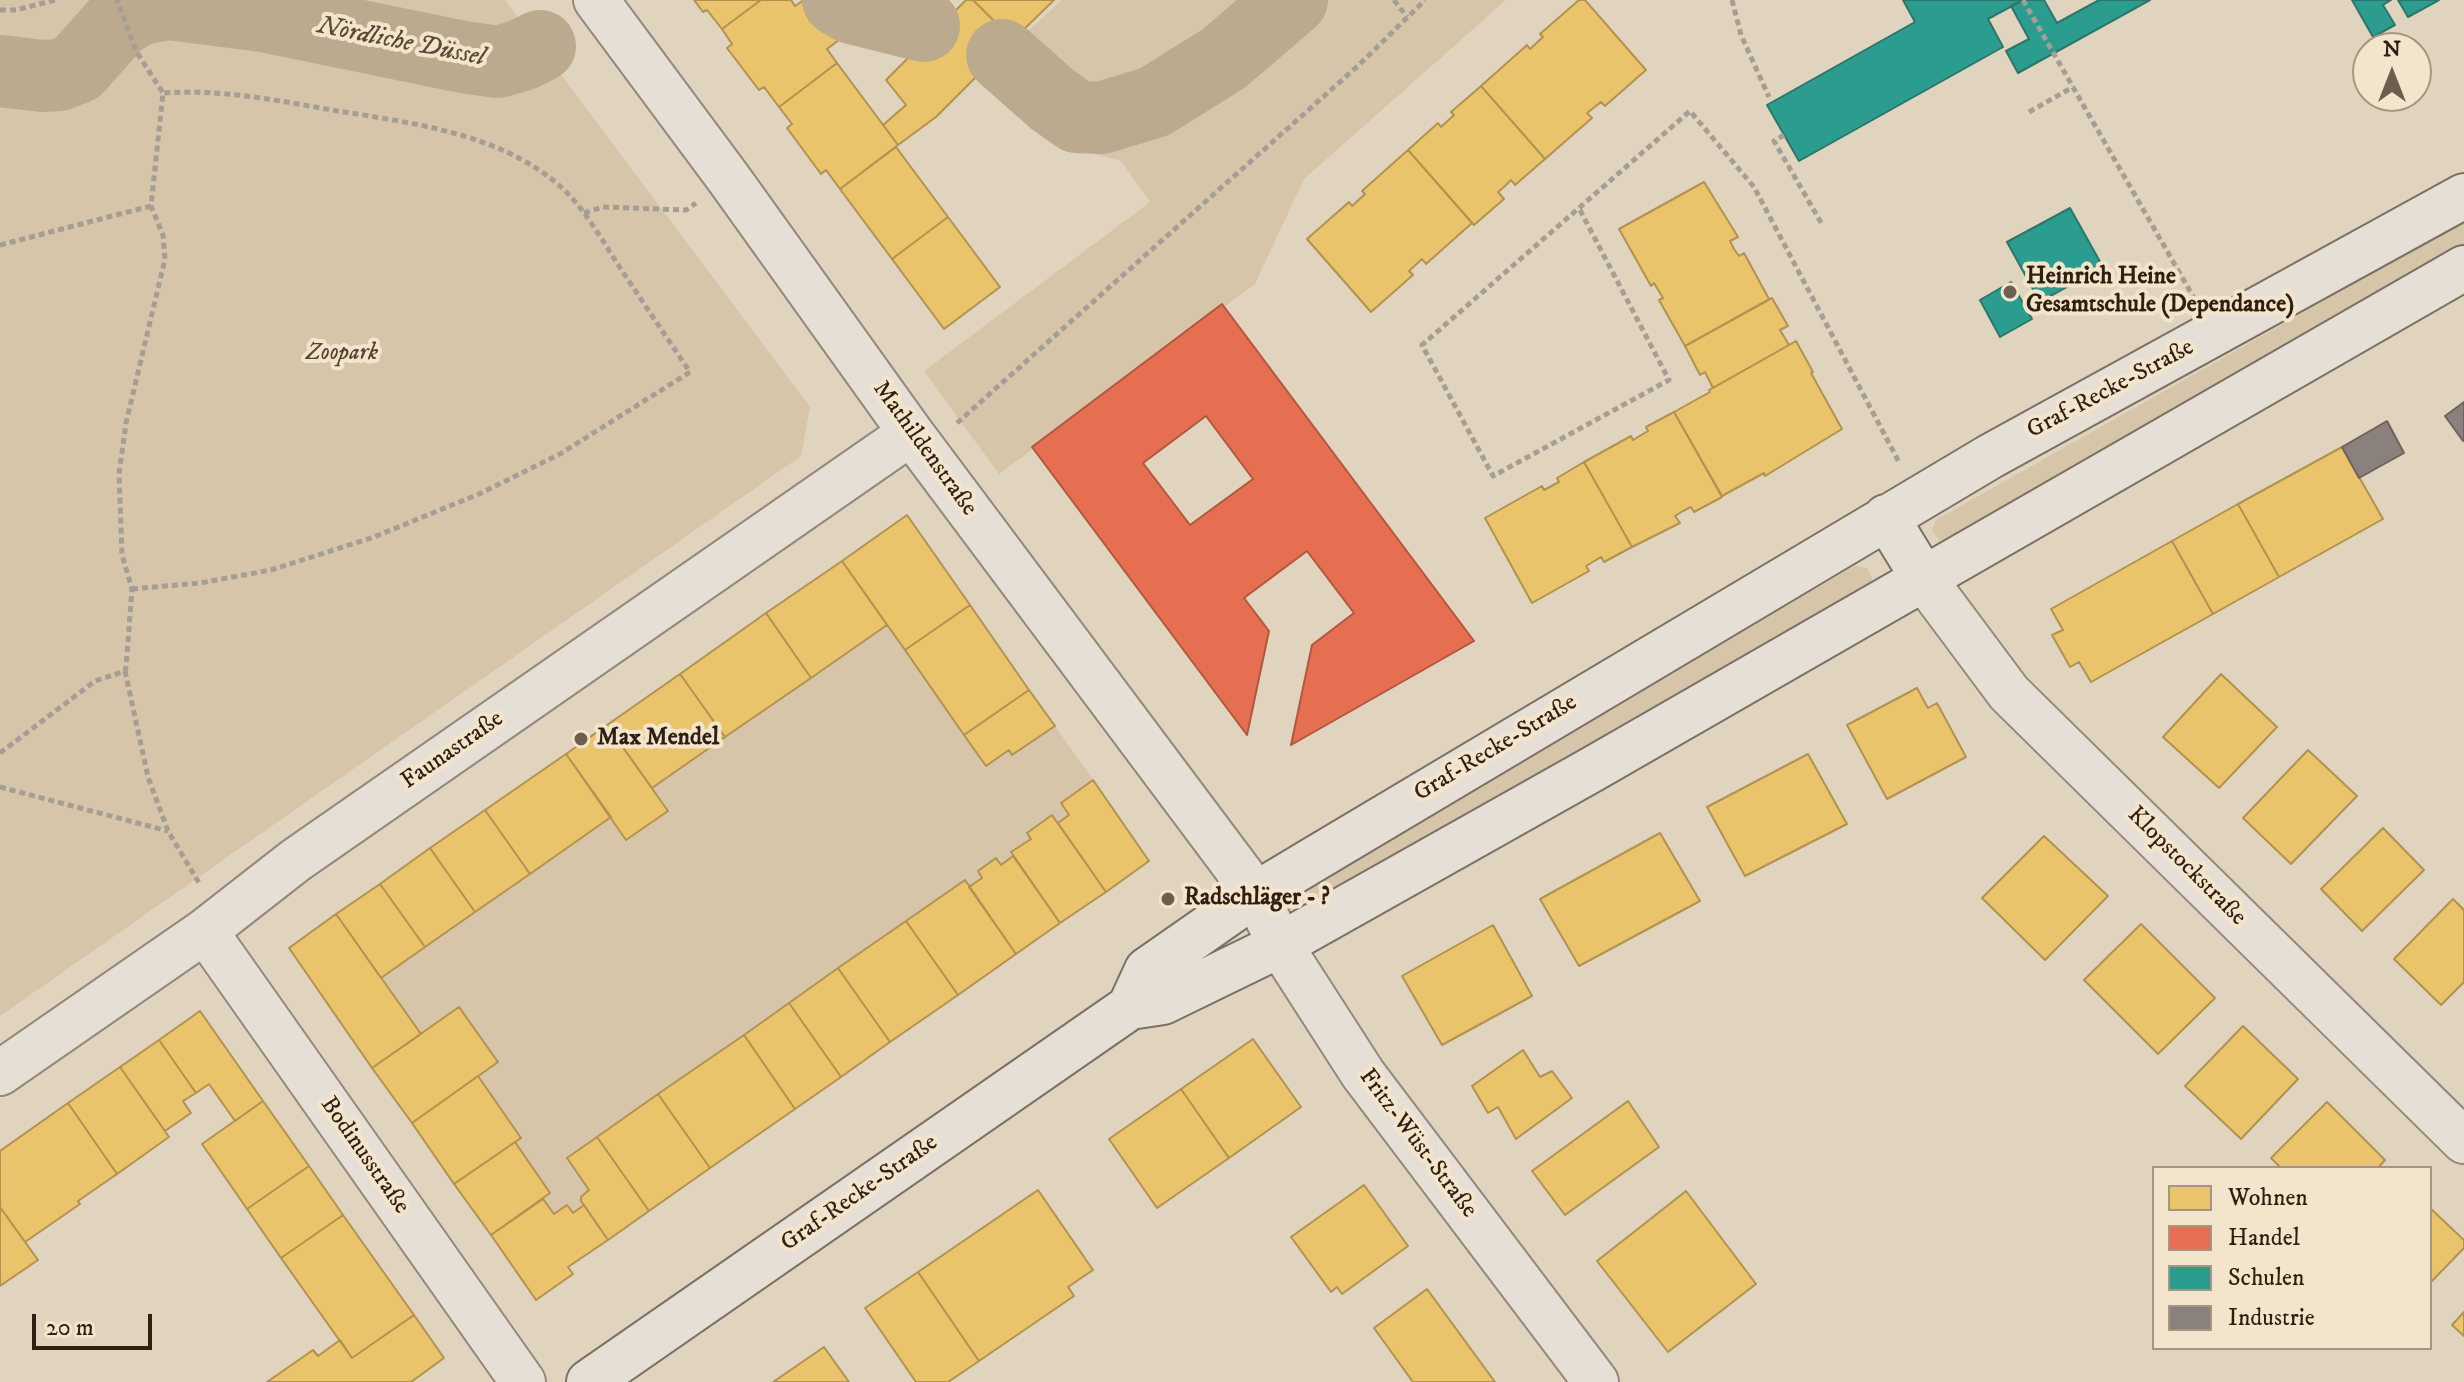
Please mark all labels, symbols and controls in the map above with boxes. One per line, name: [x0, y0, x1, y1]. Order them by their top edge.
water label: Nördliche Düssel: [315, 11, 487, 75]
north arrow: [2352, 32, 2432, 112]
text: N: [2383, 36, 2401, 63]
place label: Heinrich Heine Gesamtschule (Dependance): [2026, 264, 2294, 320]
marker: Heinrich Heine Gesamtschule (Dependance): [2001, 283, 2019, 301]
street label: Graf-Recke-Straße: [2023, 334, 2199, 446]
park label: Zoopark: [306, 340, 378, 368]
street label: Mathildenstraße: [865, 376, 983, 522]
street label: Graf-Recke-Straße: [1409, 689, 1583, 809]
street label: Faunastraße: [396, 705, 510, 797]
place label: Max Mendel: [597, 725, 719, 753]
marker: Max Mendel: [572, 730, 590, 748]
street label: Klopstockstraße: [2120, 801, 2252, 933]
place label: Radschläger - ?: [1184, 885, 1330, 913]
marker: Radschläger - ?: [1159, 890, 1177, 908]
street label: Fritz-Wüst-Straße: [1352, 1064, 1482, 1224]
street label: Bodinusstraße: [313, 1092, 415, 1220]
street label: Graf-Recke-Straße: [776, 1129, 944, 1259]
legend: [2152, 1166, 2432, 1350]
text: Wohnen: [2228, 1183, 2308, 1213]
text: Handel: [2228, 1223, 2300, 1253]
text: Schulen: [2228, 1263, 2305, 1293]
scale bar: [36, 1298, 156, 1348]
text: Industrie: [2228, 1303, 2315, 1333]
text: 20 m: [46, 1313, 94, 1343]

